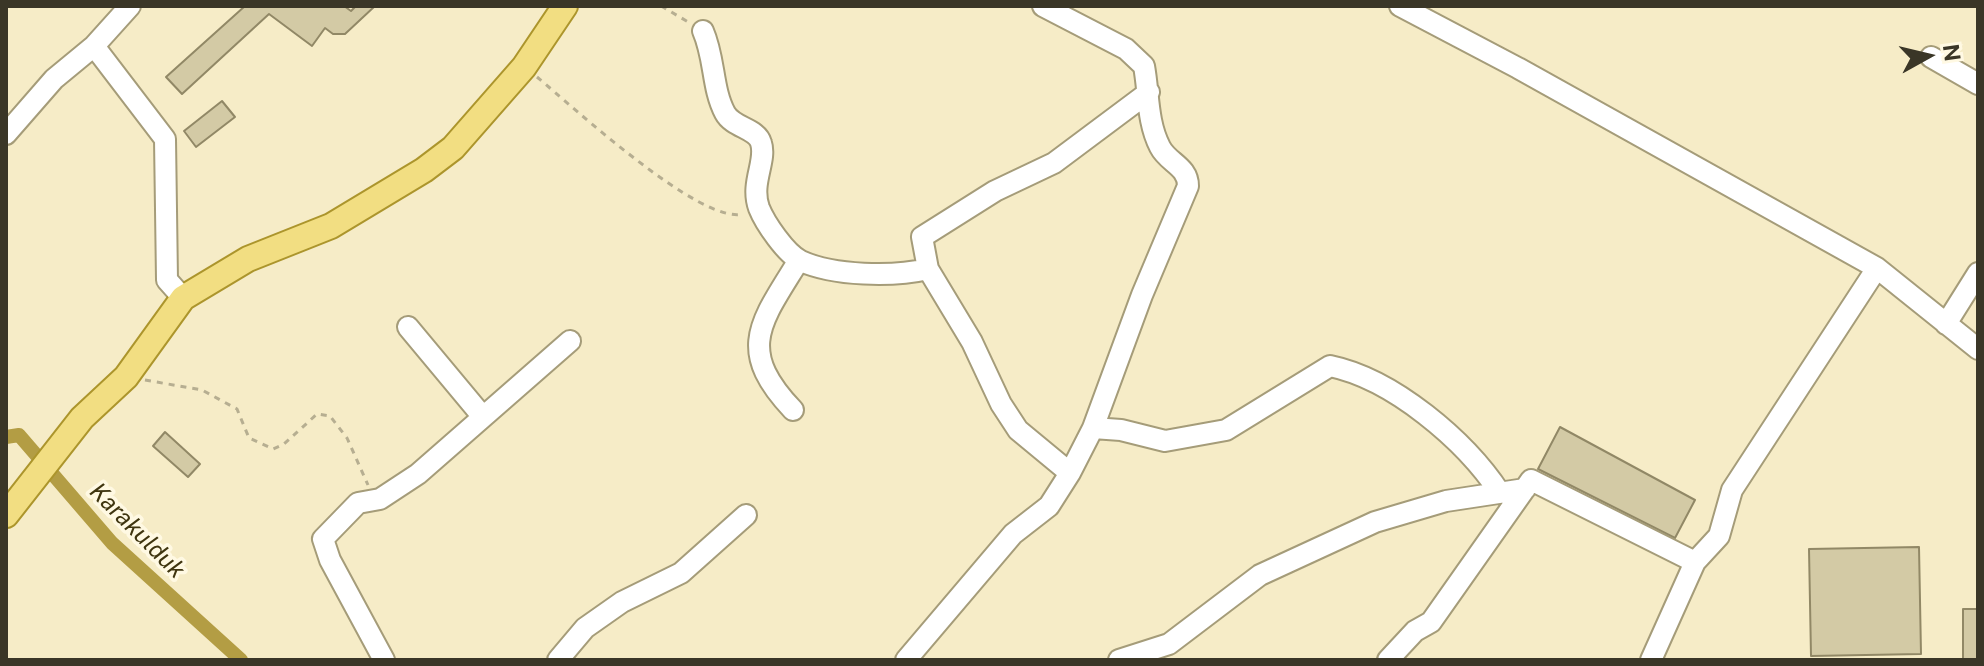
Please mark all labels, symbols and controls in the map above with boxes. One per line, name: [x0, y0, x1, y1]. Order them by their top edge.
north arrow: [1888, 16, 1968, 96]
text: N: [1938, 42, 1966, 63]
water label: Karakulduk: [83, 477, 191, 585]

